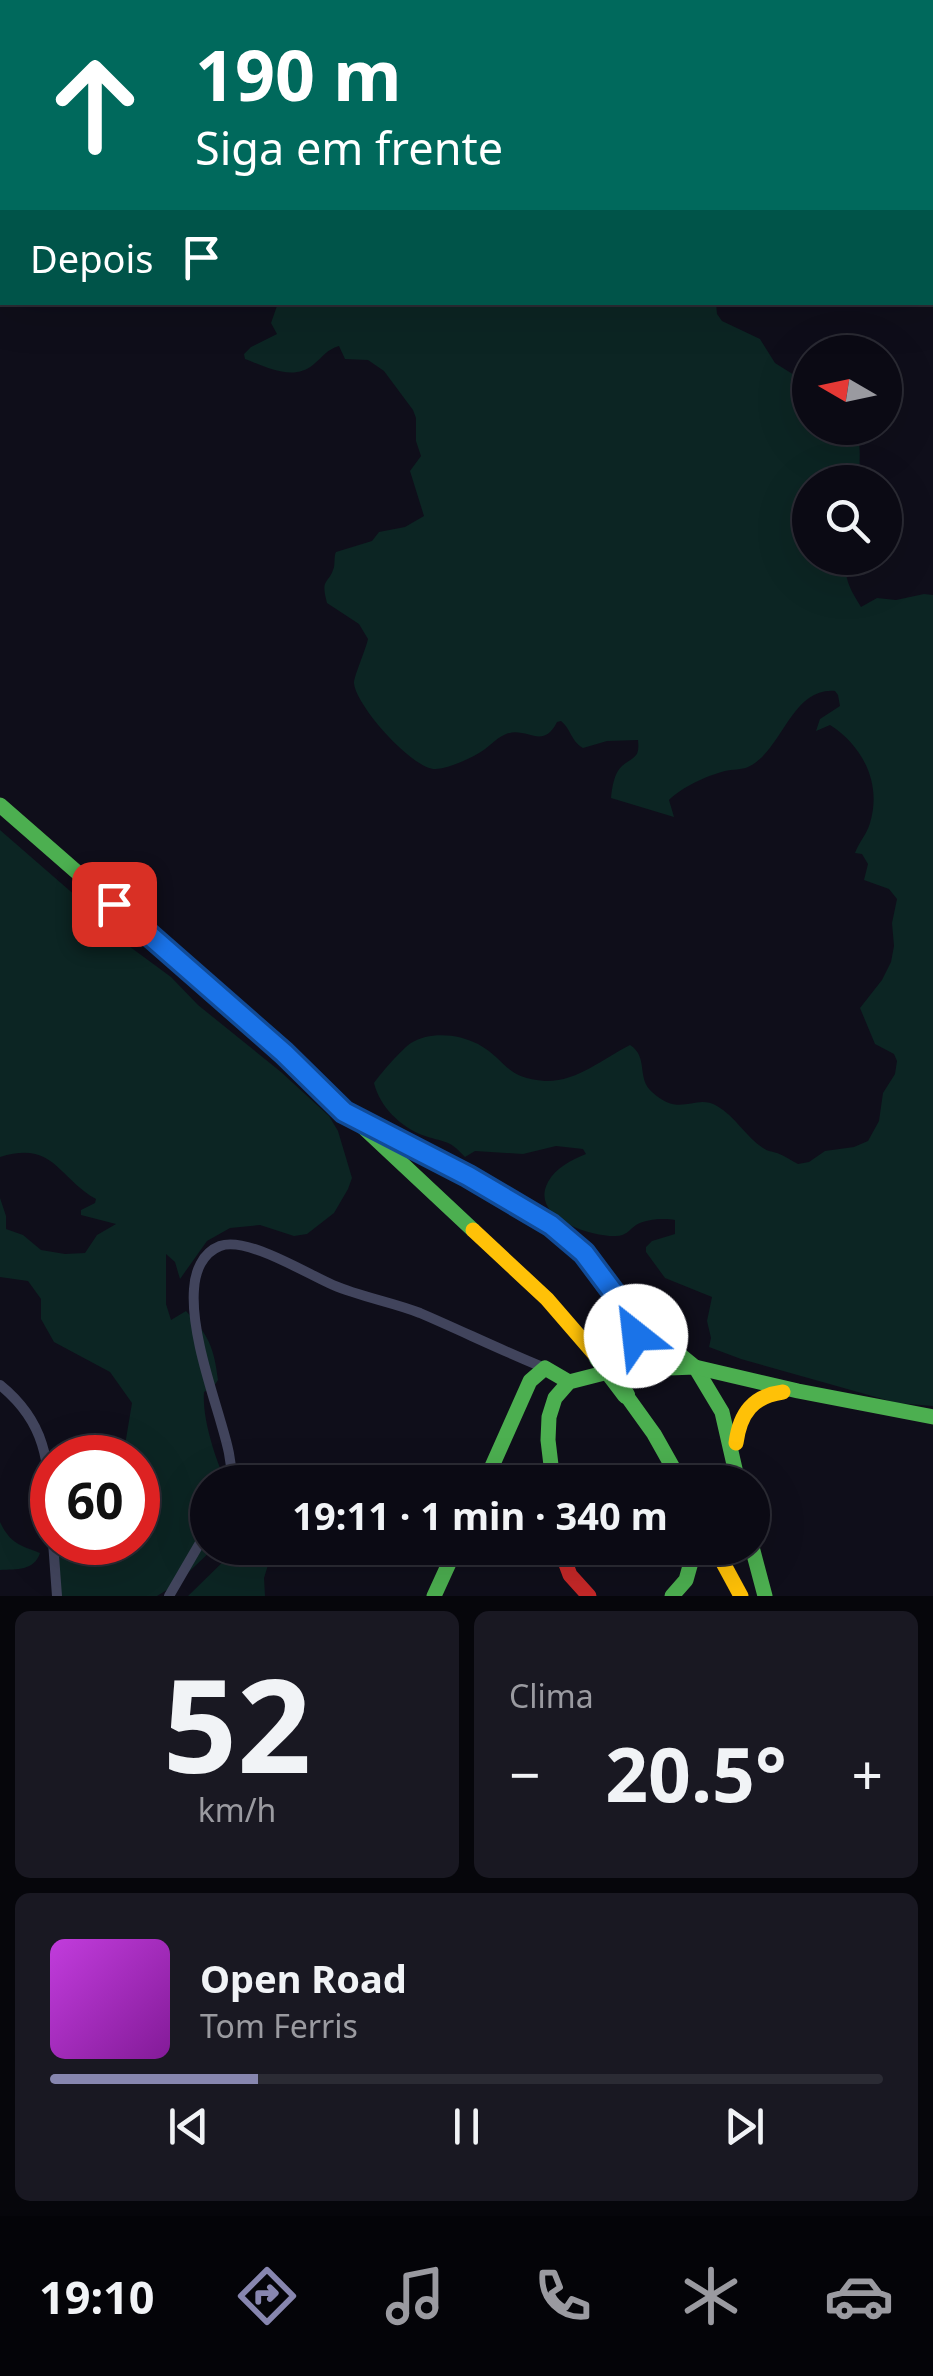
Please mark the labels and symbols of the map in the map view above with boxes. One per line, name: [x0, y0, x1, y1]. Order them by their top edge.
north arrow: [792, 335, 902, 445]
pin: [72, 862, 157, 947]
position arrow: [584, 1284, 688, 1388]
speed limit sign: 60: [30, 1435, 160, 1565]

